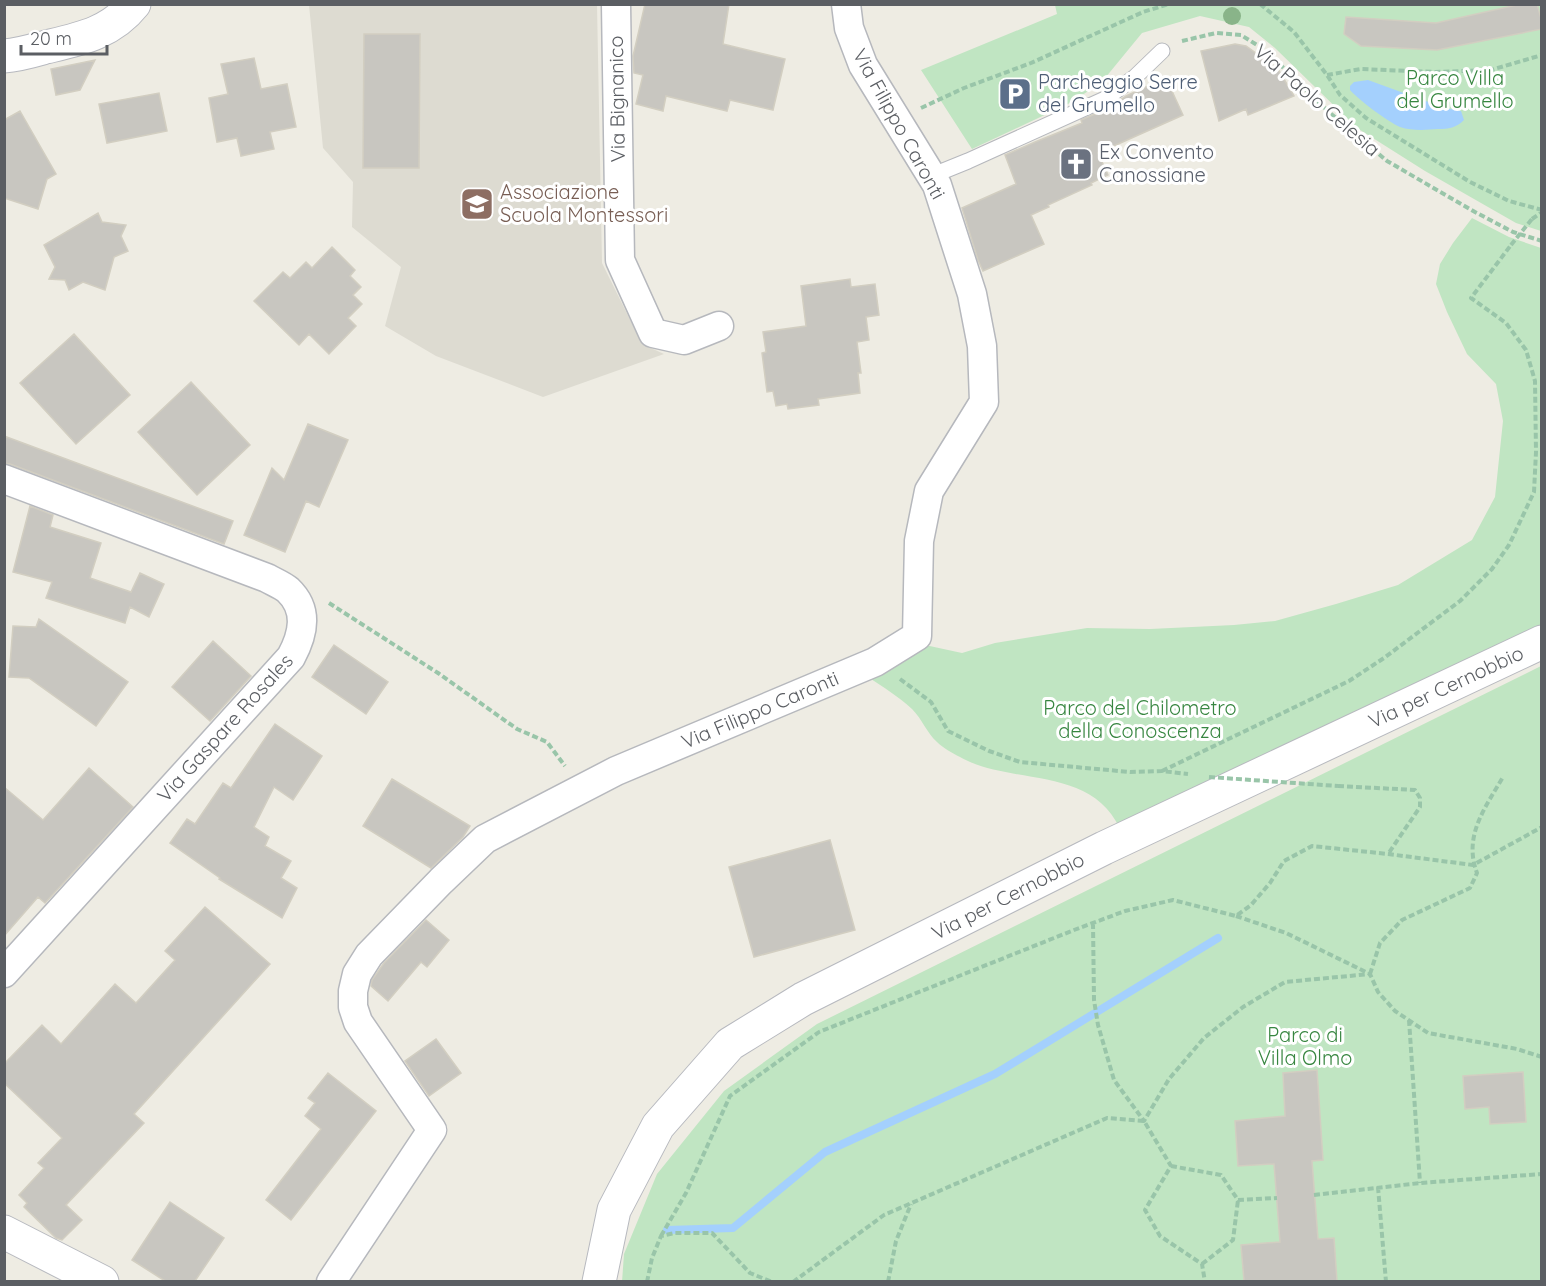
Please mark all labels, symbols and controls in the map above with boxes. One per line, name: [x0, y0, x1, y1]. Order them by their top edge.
scale bar: [21, 18, 106, 56]
text: 20 m: [30, 27, 72, 50]
street label: Via Bignanico: [603, 35, 630, 163]
street label: Via Paolo Celesia: [1249, 38, 1386, 161]
street label: Via Filippo Caronti: [848, 44, 951, 204]
park label: Parco Villa del Grumello: [1396, 65, 1514, 113]
place label: Parcheggio Serre del Grumello: [1038, 69, 1198, 117]
parking icon: Parcheggio Serre del Grumello: [997, 76, 1033, 112]
place label: Ex Convento Canossiane: [1099, 139, 1214, 187]
church icon: Ex Convento Canossiane: [1058, 146, 1094, 182]
place label: Associazione Scuola Montessori: [500, 179, 668, 227]
school or university icon: Associazione Scuola Montessori: [459, 186, 495, 222]
street label: Via per Cernobbio: [1364, 640, 1527, 733]
street label: Via Gaspare Rosales: [151, 648, 298, 807]
street label: Via Filippo Caronti: [677, 665, 842, 754]
park label: Parco del Chilometro della Conoscenza: [1043, 695, 1237, 743]
street label: Via per Cernobbio: [927, 846, 1088, 945]
park label: Parco di Villa Olmo: [1258, 1022, 1352, 1070]

